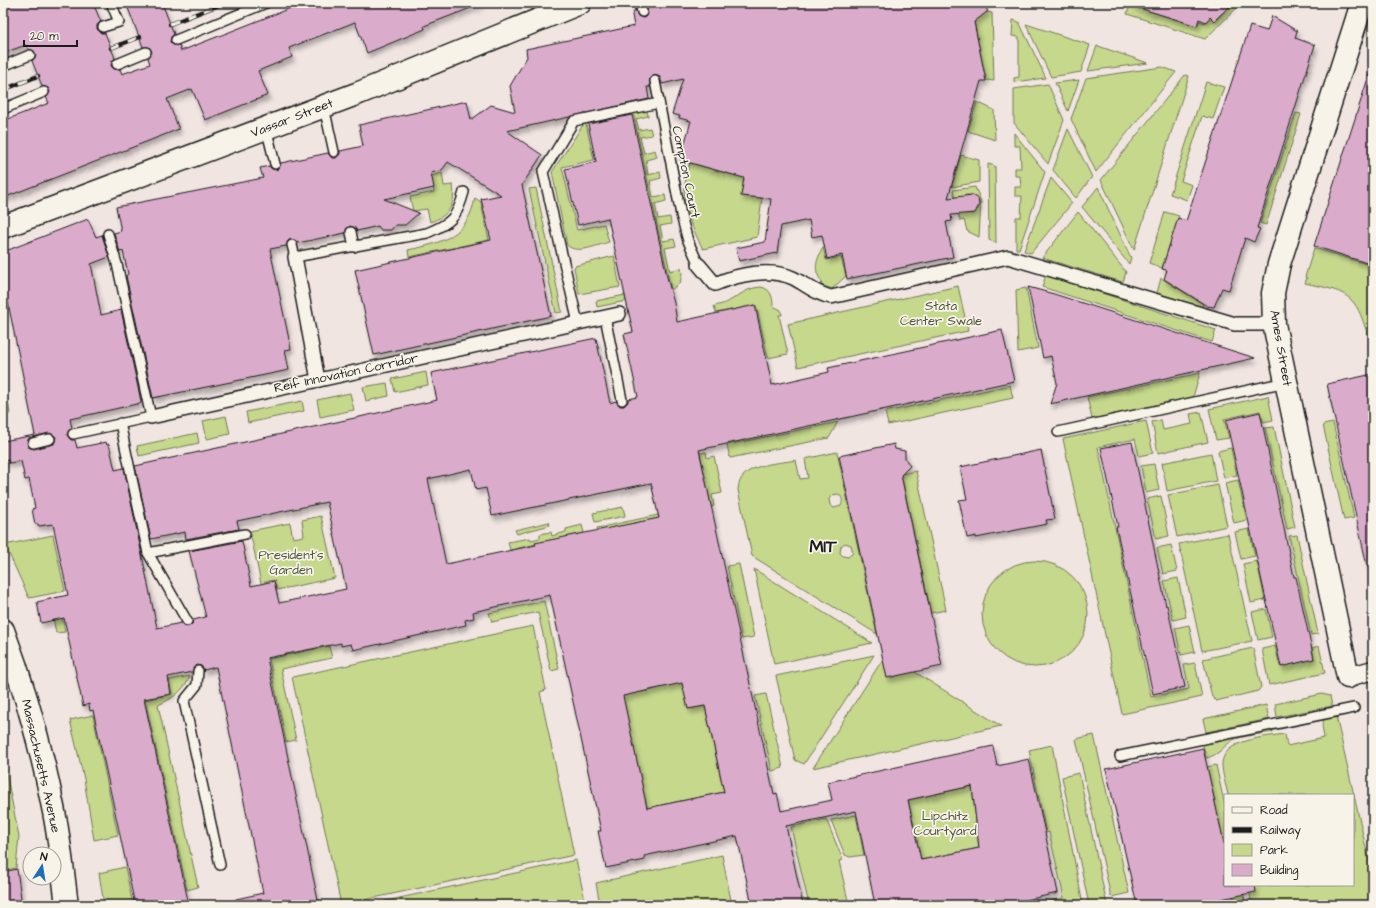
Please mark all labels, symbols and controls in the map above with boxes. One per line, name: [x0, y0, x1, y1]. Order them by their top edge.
scale bar: [24, 22, 77, 48]
text: 20 m: [30, 28, 59, 45]
street label: Vassar Street: [248, 94, 336, 142]
street label: Compton Court: [667, 124, 705, 220]
park label: Stata Center Swale: [900, 297, 982, 330]
street label: Ames Street: [1265, 308, 1297, 388]
street label: Reif Innovation Corridor: [272, 349, 420, 397]
district label: MIT: [809, 535, 837, 559]
park label: President's Garden: [258, 546, 324, 579]
street label: Massachusetts Avenue: [17, 698, 65, 834]
legend: [1224, 794, 1354, 886]
text: Road: [1260, 802, 1288, 819]
park label: Lipchitz Courtyard: [913, 807, 977, 841]
text: Railway: [1260, 822, 1301, 840]
text: Park: [1260, 842, 1288, 859]
north arrow: [22, 846, 62, 886]
text: N: [39, 849, 49, 865]
text: Building: [1260, 862, 1298, 880]

